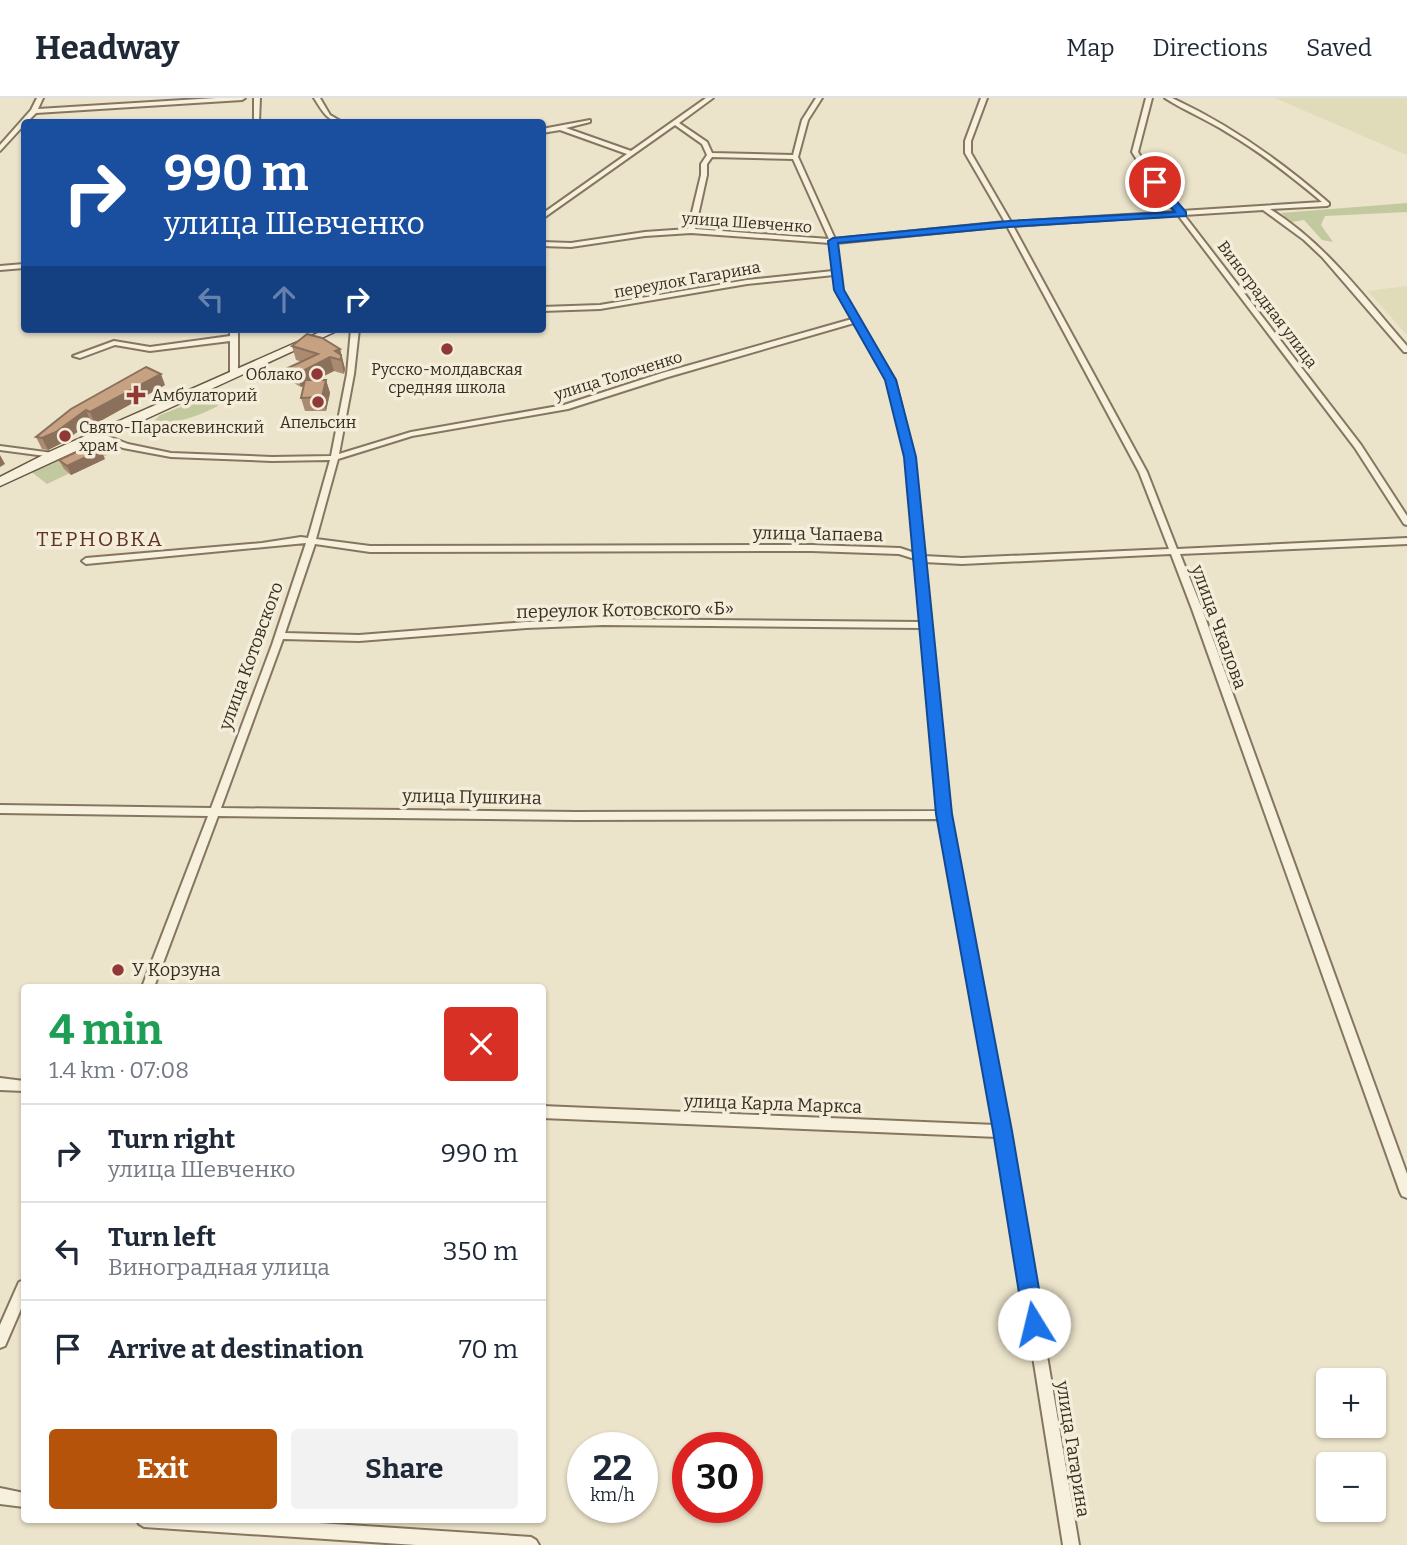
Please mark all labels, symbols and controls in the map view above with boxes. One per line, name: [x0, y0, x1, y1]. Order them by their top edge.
text: Headway: [35, 28, 179, 68]
text: Map: [1066, 34, 1115, 62]
text: Directions: [1153, 34, 1268, 62]
text: Saved: [1306, 34, 1372, 62]
text: 990 m: [164, 144, 309, 203]
icon: right: [49, 147, 140, 238]
pin: [1125, 152, 1185, 212]
icon: arrive: [1136, 163, 1174, 201]
text: улица Шевченко: [164, 204, 425, 242]
street label: улица Шевченко: [680, 208, 813, 237]
street label: Виноградная улица: [1214, 237, 1322, 372]
street label: переулок Гагарина: [612, 257, 762, 302]
icon: left: [192, 280, 230, 318]
icon: ahead: [265, 280, 303, 318]
icon: right: [338, 280, 376, 318]
marker: Русско-молдавская средняя школа: [439, 341, 455, 357]
street label: улица Толоченко: [551, 347, 684, 404]
place label: Русско-молдавская средняя школа: [371, 360, 523, 397]
place label: Облако: [246, 365, 303, 384]
marker: Облако: [309, 366, 325, 382]
marker: Амбулаторий: [126, 385, 146, 405]
place label: Амбулаторий: [152, 386, 257, 405]
marker: Апельсин: [310, 394, 326, 410]
place label: Апельсин: [280, 413, 356, 432]
place label: Свято-Параскевинский храм: [79, 418, 264, 455]
marker: Свято-Параскевинский храм: [57, 428, 73, 444]
street label: улица Чапаева: [752, 522, 883, 546]
district label: ТЕРНОВКА: [36, 526, 164, 552]
street label: улица Чкалова: [1186, 561, 1252, 692]
street label: улица Котовского: [214, 579, 288, 734]
street label: переулок Котовского «Б»: [516, 597, 734, 623]
street label: улица Пушкина: [401, 785, 542, 809]
place label: У Корзуна: [132, 959, 221, 981]
marker: У Корзуна: [110, 962, 126, 978]
text: 4 min: [49, 1005, 163, 1055]
button: close: [444, 1007, 518, 1081]
text: 1.4 km · 07:08: [49, 1056, 189, 1084]
street label: улица Карла Маркса: [683, 1090, 863, 1118]
text: Turn right: [108, 1124, 235, 1155]
icon: right: [49, 1134, 87, 1172]
text: 990 m: [441, 1138, 518, 1169]
text: улица Шевченко: [108, 1155, 296, 1183]
text: Turn left: [108, 1222, 216, 1253]
icon: left: [49, 1232, 87, 1270]
text: 350 m: [443, 1236, 518, 1267]
text: Виноградная улица: [108, 1253, 330, 1281]
position arrow: [997, 1287, 1071, 1361]
icon: arrive: [49, 1330, 87, 1368]
text: Arrive at destination: [108, 1334, 363, 1365]
text: 70 m: [459, 1334, 518, 1365]
map controls: [1316, 1368, 1386, 1522]
button: +: [1316, 1368, 1386, 1438]
street label: улица Гагарина: [1051, 1378, 1095, 1519]
button: Exit: [49, 1429, 277, 1509]
button: Share: [291, 1429, 518, 1509]
speed limit sign: 30: [672, 1432, 763, 1523]
text: 22: [593, 1447, 632, 1489]
button: −: [1316, 1452, 1386, 1522]
text: km/h: [590, 1484, 635, 1506]

